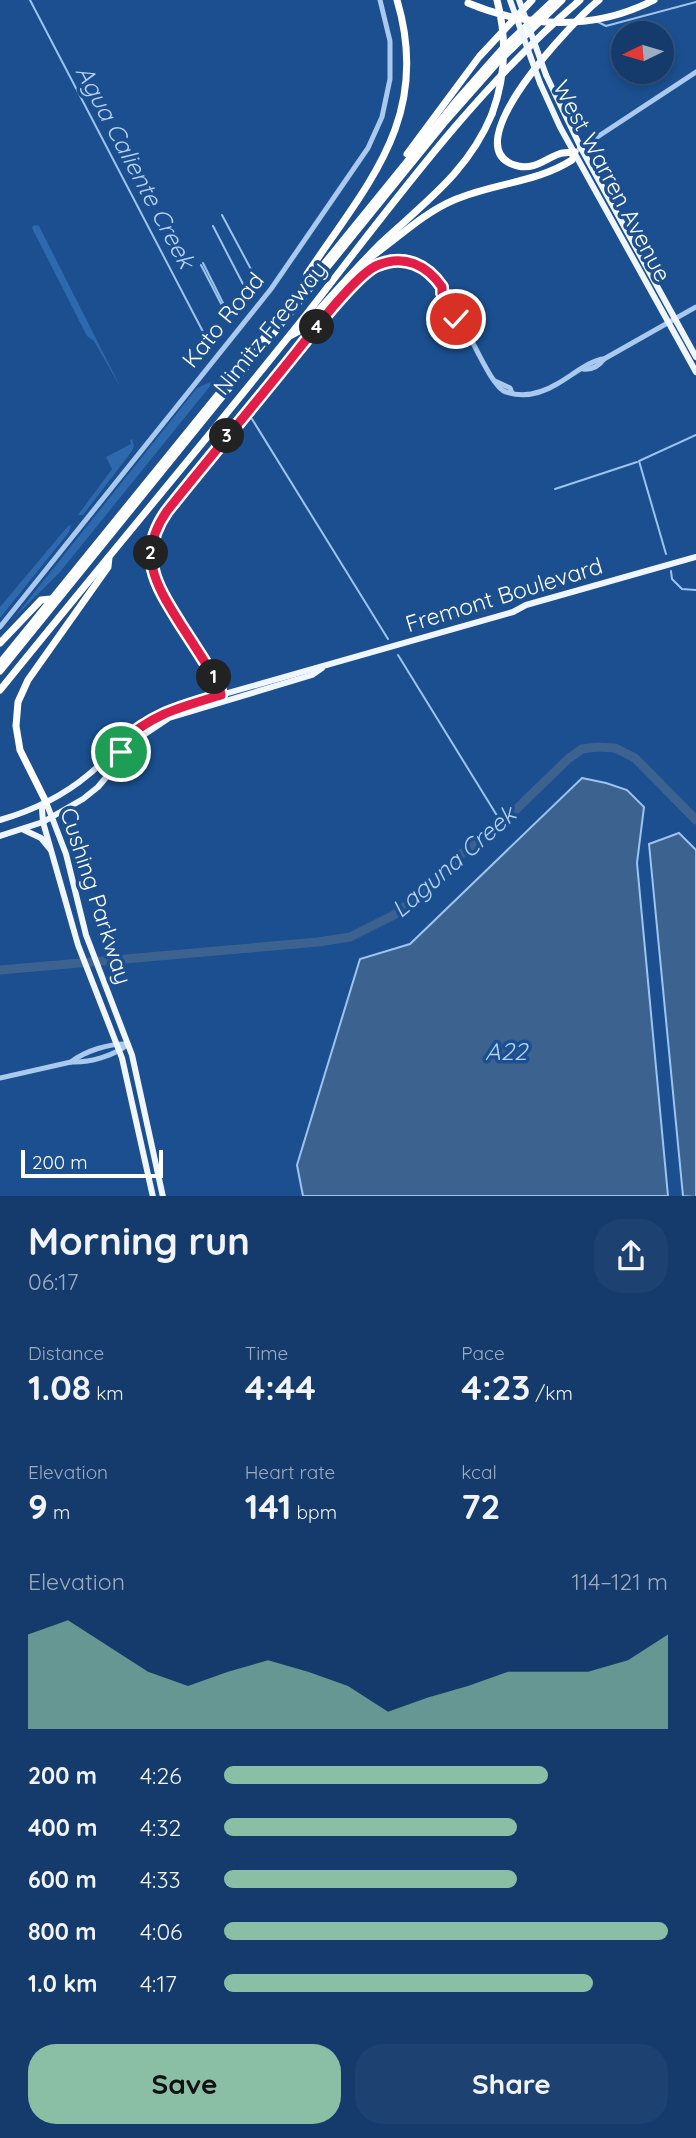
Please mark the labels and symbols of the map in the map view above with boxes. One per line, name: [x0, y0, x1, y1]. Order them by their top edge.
north arrow: [611, 21, 674, 84]
water label: Agua Caliente Creek: [70, 60, 203, 275]
street label: West Warren Avenue: [547, 75, 678, 287]
street label: Nimitz Freeway: [207, 255, 333, 401]
street label: Kato Road: [175, 266, 270, 373]
pin: [426, 289, 486, 349]
pin: 4: [300, 310, 334, 344]
pin: 3: [210, 418, 244, 453]
pin: 2: [134, 536, 168, 570]
street label: Fremont Boulevard: [402, 551, 606, 638]
pin: 1: [196, 660, 232, 694]
pin: [91, 722, 151, 782]
water label: Laguna Creek: [385, 798, 523, 923]
street label: Cushing Parkway: [54, 804, 139, 988]
water label: A22: [485, 1036, 529, 1066]
scale bar: [21, 1148, 163, 1179]

